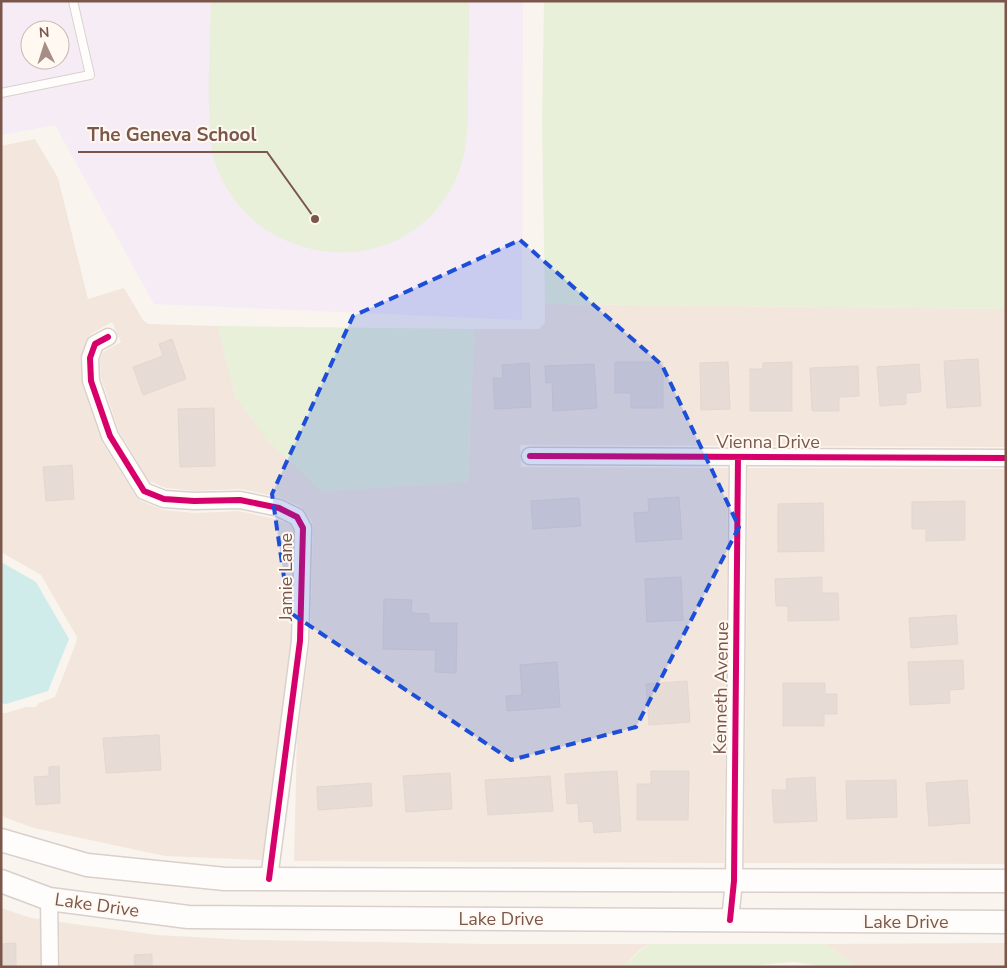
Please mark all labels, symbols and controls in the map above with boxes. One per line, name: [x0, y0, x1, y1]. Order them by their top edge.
north arrow: [20, 20, 70, 70]
text: N: [38, 23, 50, 42]
callout: The Geneva School: [78, 118, 267, 152]
text: The Geneva School: [87, 122, 257, 148]
street label: Vienna Drive: [715, 430, 820, 454]
street label: Jamie Lane: [274, 533, 298, 622]
street label: Kenneth Avenue: [708, 621, 734, 755]
street label: Lake Drive: [53, 887, 141, 923]
street label: Lake Drive: [459, 907, 543, 931]
street label: Lake Drive: [864, 910, 948, 934]

